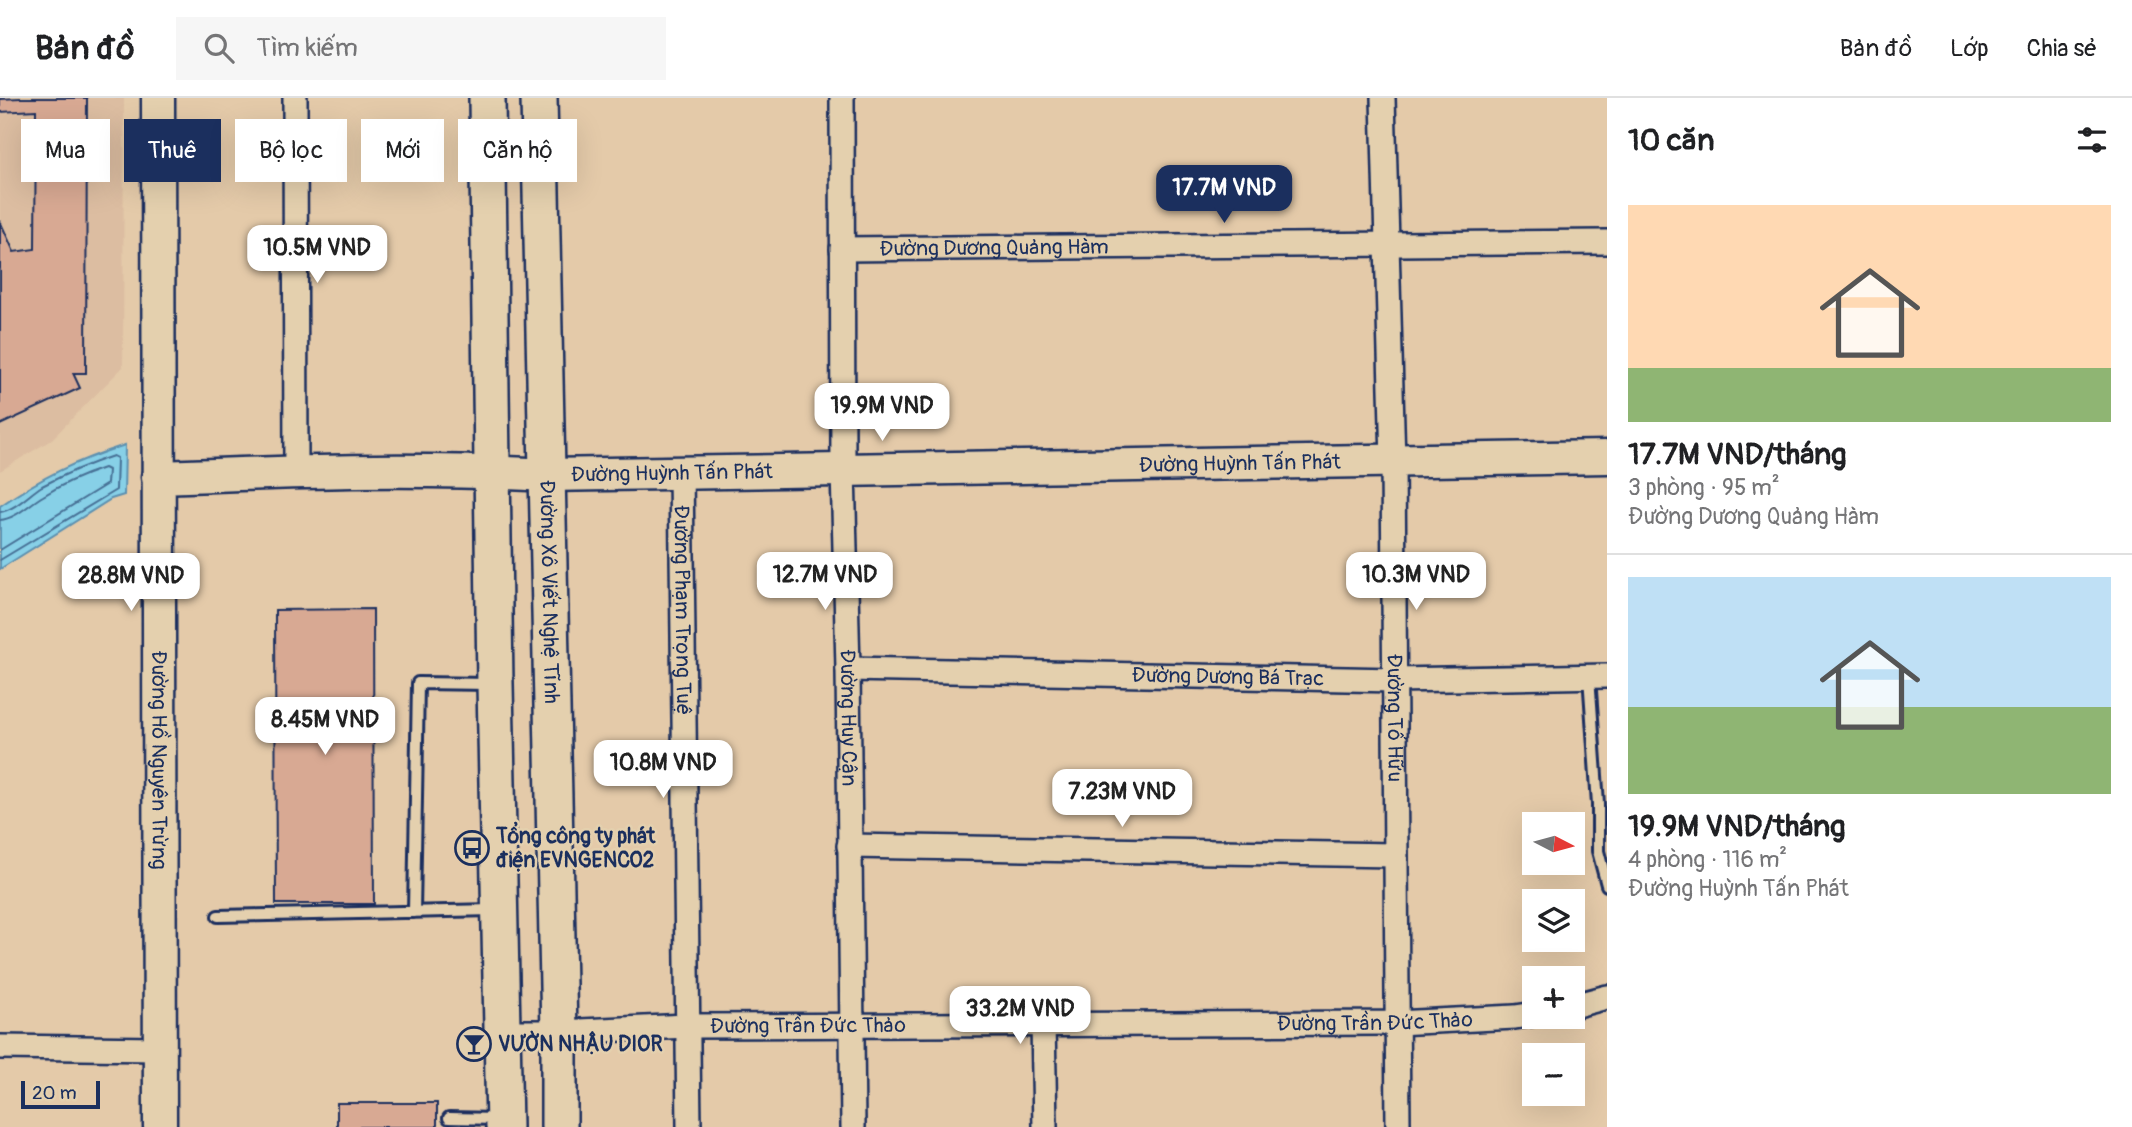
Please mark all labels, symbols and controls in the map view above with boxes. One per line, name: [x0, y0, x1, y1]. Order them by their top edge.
search box: [176, 17, 666, 80]
text: Bản đồ: [35, 28, 134, 69]
icon: search: [200, 29, 238, 67]
text: Tìm kiếm: [256, 32, 358, 64]
text: Bản đồ: [1840, 34, 1912, 63]
text: Lớp: [1950, 34, 1989, 63]
text: Chia sẻ: [2027, 34, 2097, 63]
chip: Mua: [21, 119, 110, 182]
chip: Thuê: [124, 119, 221, 182]
chip: Bộ lọc: [235, 119, 347, 182]
chip: Mới: [361, 119, 444, 182]
chip: Căn hộ: [458, 119, 577, 182]
icon: filters: [2073, 121, 2111, 159]
text: 10 căn: [1628, 122, 1714, 159]
pin: 17.7M VND: [1144, 166, 1304, 225]
text: 17.7M VND: [1172, 173, 1276, 202]
pin: 10.5M VND: [237, 226, 397, 285]
text: 10.5M VND: [263, 233, 371, 262]
street label: Đường Dương Quảng Hàm: [879, 234, 1109, 263]
icon: home: [1807, 250, 1933, 376]
pin: 19.9M VND: [802, 384, 962, 443]
text: 19.9M VND: [830, 391, 934, 420]
text: 17.7M VND/tháng: [1628, 436, 1846, 473]
street label: Đường Huỳnh Tấn Phát: [1139, 449, 1341, 479]
street label: Đường Huỳnh Tấn Phát: [571, 458, 773, 489]
text: 3 phòng · 95 m²: [1628, 473, 1780, 502]
street label: Đường Xô Viết Nghệ Tĩnh: [533, 480, 565, 704]
text: Đường Dương Quảng Hàm: [1628, 502, 1879, 531]
street label: Đường Phạm Trọng Tuệ: [667, 505, 697, 715]
pin: 12.7M VND: [745, 552, 905, 612]
pin: 10.3M VND: [1336, 552, 1496, 612]
pin: 28.8M VND: [51, 554, 211, 613]
text: 12.7M VND: [773, 560, 877, 589]
text: 10.3M VND: [1362, 560, 1470, 589]
text: 28.8M VND: [78, 561, 184, 590]
icon: home: [1807, 622, 1933, 748]
street label: Đường Huy Cận: [834, 649, 862, 787]
street label: Đường Hồ Nguyên Trừng: [145, 650, 173, 870]
street label: Đường Tố Hữu: [1380, 654, 1408, 782]
street label: Đường Dương Bá Trạc: [1131, 662, 1324, 693]
pin: 8.45M VND: [245, 698, 405, 757]
text: 8.45M VND: [271, 705, 379, 734]
pin: 10.8M VND: [583, 740, 743, 800]
text: 10.8M VND: [610, 748, 716, 777]
pin: 7.23M VND: [1042, 770, 1202, 829]
text: 7.23M VND: [1068, 777, 1176, 806]
text: 19.9M VND/tháng: [1628, 808, 1845, 845]
north arrow: [1522, 812, 1586, 875]
map controls: [1522, 812, 1585, 1106]
place label: Tổng công ty phát điện EVNGENCO2: [495, 821, 656, 874]
bus stop icon: Tổng công ty phát điện EVNGENCO2: [453, 829, 491, 867]
text: 4 phòng · 116 m²: [1628, 845, 1787, 874]
text: Đường Huỳnh Tấn Phát: [1628, 874, 1849, 903]
button: layers: [1522, 889, 1585, 952]
button: +: [1522, 966, 1585, 1029]
pin: 33.2M VND: [940, 986, 1100, 1046]
text: 33.2M VND: [966, 994, 1074, 1023]
street label: Đường Trần Đức Thảo: [1277, 1006, 1473, 1038]
street label: Đường Trần Đức Thảo: [710, 1012, 906, 1040]
bar icon: VƯỜN NHẬU DIOR: [455, 1025, 493, 1063]
place label: VƯỜN NHẬU DIOR: [498, 1030, 663, 1058]
button: −: [1522, 1043, 1585, 1106]
scale bar: [21, 1078, 100, 1110]
text: 20 m: [32, 1081, 77, 1105]

